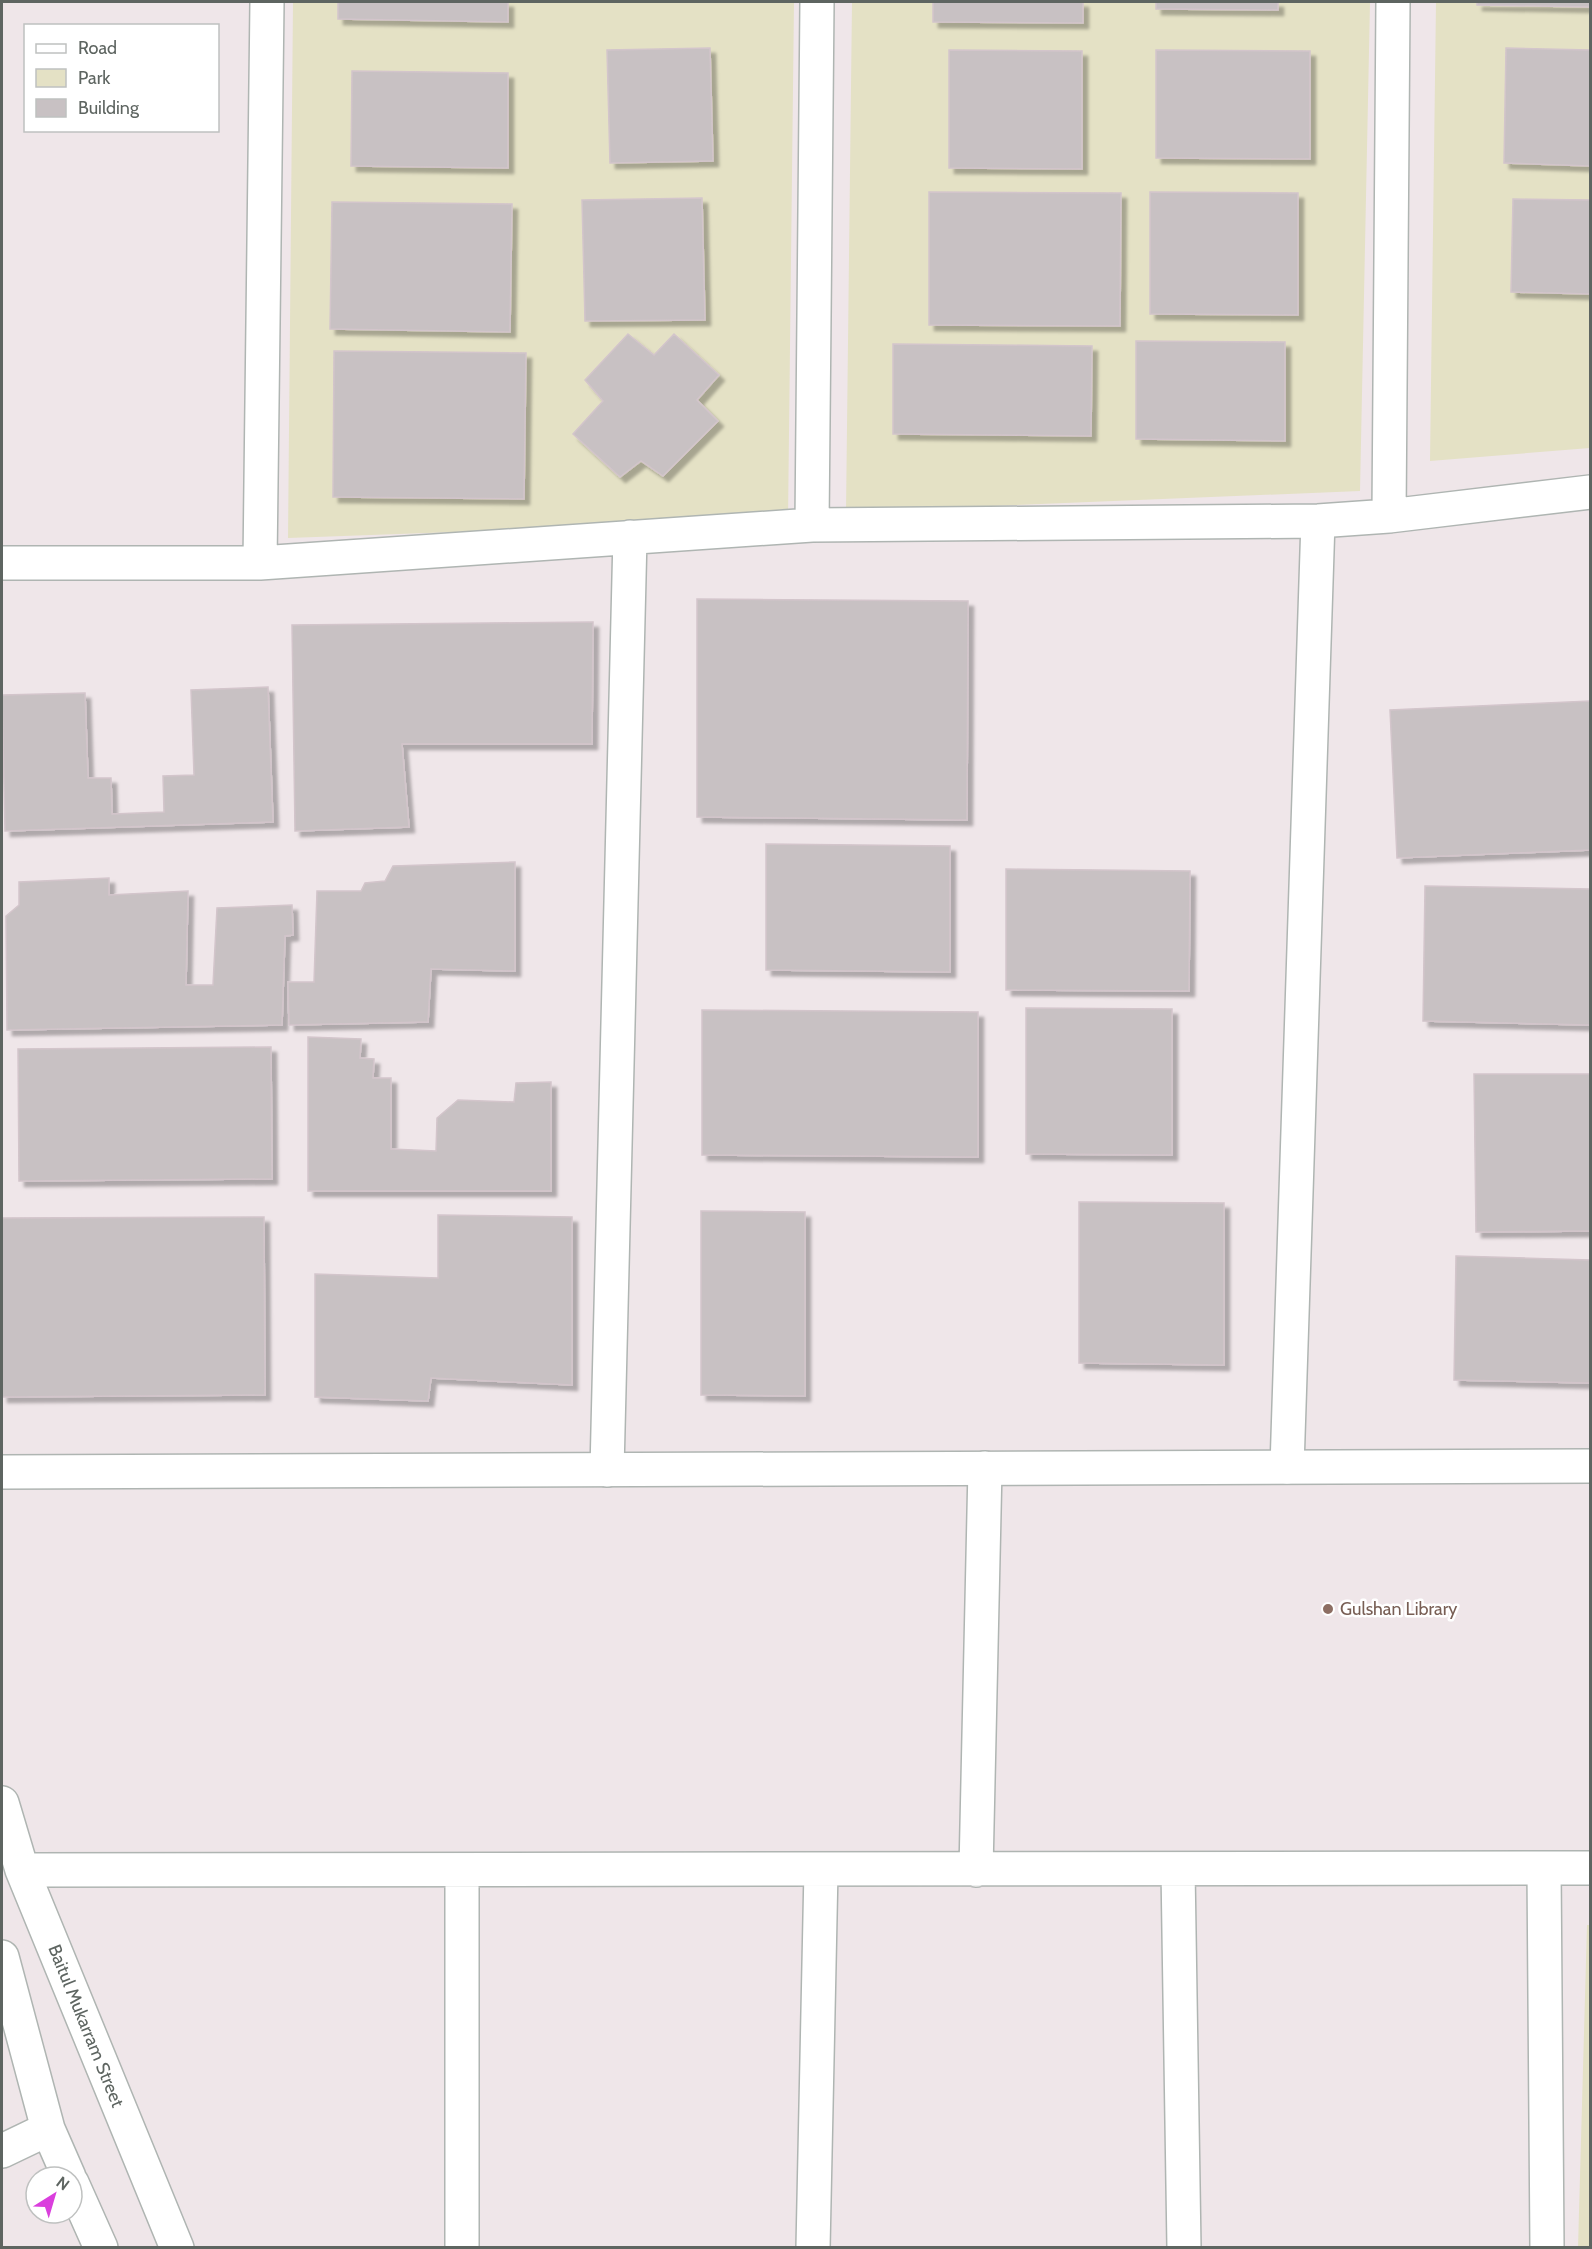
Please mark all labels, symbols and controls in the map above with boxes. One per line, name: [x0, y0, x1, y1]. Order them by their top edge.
legend: [24, 24, 219, 132]
text: Road: [78, 37, 117, 59]
text: Park: [78, 67, 111, 89]
text: Building: [78, 97, 140, 119]
place label: Gulshan Library: [1340, 1598, 1457, 1620]
marker: Gulshan Library: [1321, 1602, 1335, 1616]
street label: Baitul Mukarram Street: [43, 1941, 129, 2111]
north arrow: [24, 2165, 84, 2225]
text: N: [52, 2172, 73, 2194]

